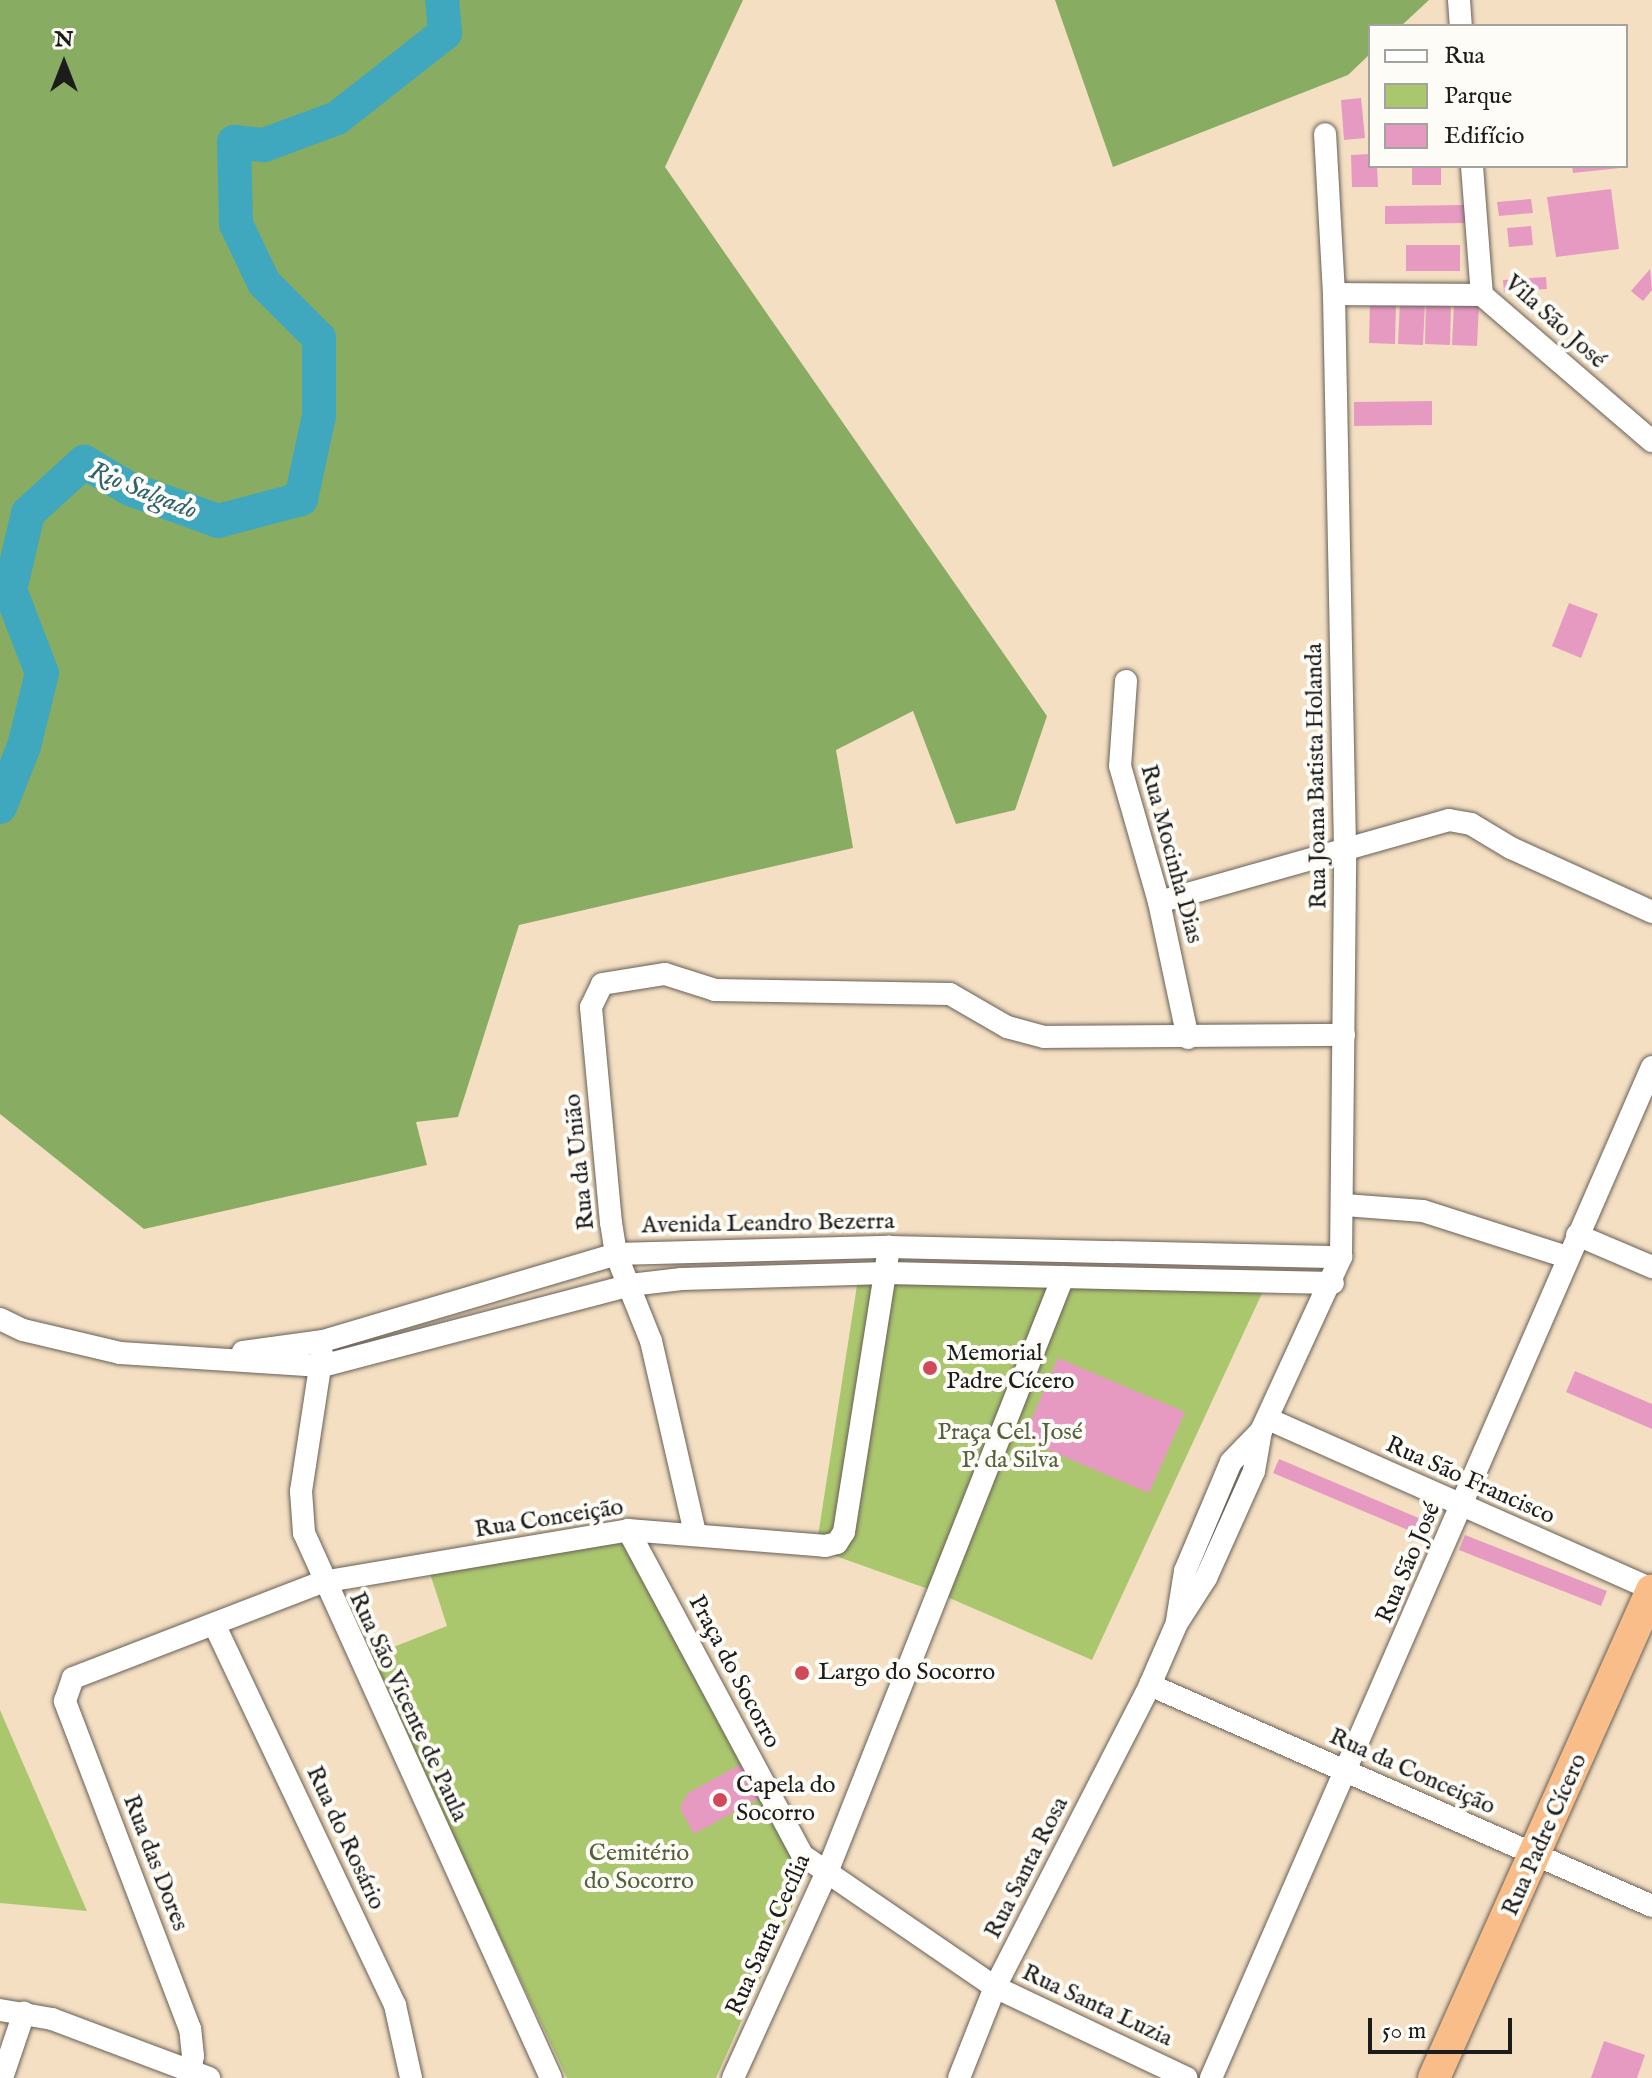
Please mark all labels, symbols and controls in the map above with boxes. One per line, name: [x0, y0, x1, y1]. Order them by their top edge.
north arrow: [24, 24, 104, 104]
legend: [1368, 24, 1628, 168]
text: N: [54, 26, 74, 54]
text: Rua: [1444, 41, 1485, 72]
text: Parque: [1444, 81, 1512, 112]
text: Edifício: [1444, 121, 1524, 152]
street label: Vila São José: [1498, 269, 1612, 375]
water label: Rio Salgado: [84, 455, 202, 527]
street label: Rua Joana Batista Holanda: [1300, 643, 1334, 909]
street label: Rua Mocinha Dias: [1133, 761, 1209, 947]
street label: Rua da União: [559, 1092, 601, 1232]
street label: Avenida Leandro Bezerra: [641, 1207, 895, 1241]
place label: Memorial Padre Cícero: [946, 1340, 1074, 1396]
marker: Memorial Padre Cícero: [921, 1359, 939, 1377]
park label: Praça Cel. José P. da Silva: [937, 1419, 1083, 1475]
street label: Rua São Francisco: [1381, 1431, 1559, 1531]
street label: Rua Conceição: [473, 1493, 625, 1545]
street label: Rua São José: [1371, 1498, 1447, 1628]
street label: Rua São Vicente de Paula: [342, 1588, 474, 1826]
street label: Praça do Socorro: [682, 1591, 786, 1753]
place label: Largo do Socorro: [818, 1659, 995, 1687]
marker: Largo do Socorro: [793, 1664, 811, 1682]
street label: Rua da Conceição: [1325, 1723, 1499, 1821]
street label: Rua Padre Cícero: [1496, 1749, 1594, 1921]
street label: Rua do Rosário: [299, 1762, 391, 1914]
place label: Capela do Socorro: [736, 1772, 835, 1828]
street label: Rua das Dores: [116, 1791, 194, 1935]
marker: Capela do Socorro: [711, 1791, 729, 1809]
street label: Rua Santa Rosa: [979, 1792, 1075, 1944]
park label: Cemitério do Socorro: [584, 1840, 694, 1896]
street label: Rua Santa Cecília: [721, 1850, 817, 2020]
street label: Rua Santa Luzia: [1017, 1959, 1177, 2053]
scale bar: [1372, 2002, 1516, 2052]
text: 50 m: [1382, 2016, 1426, 2047]

